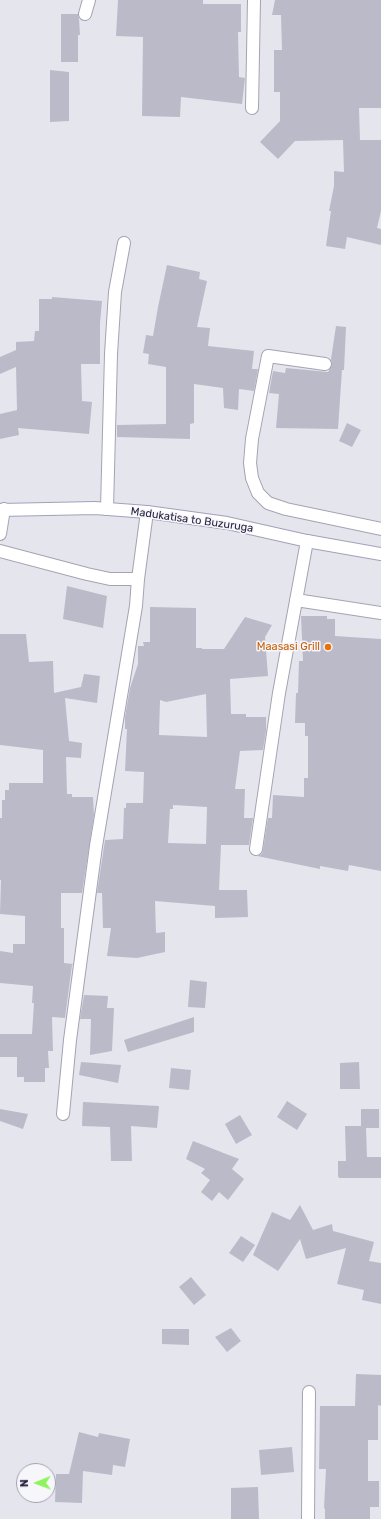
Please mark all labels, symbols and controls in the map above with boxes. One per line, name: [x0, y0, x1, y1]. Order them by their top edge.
street label: Madukatisa to Buzuruga: [130, 505, 254, 535]
place label: Maasasi Grill: [257, 640, 320, 654]
marker: Maasasi Grill: [323, 642, 333, 652]
north arrow: [16, 1463, 56, 1503]
text: N: [18, 1479, 31, 1487]

